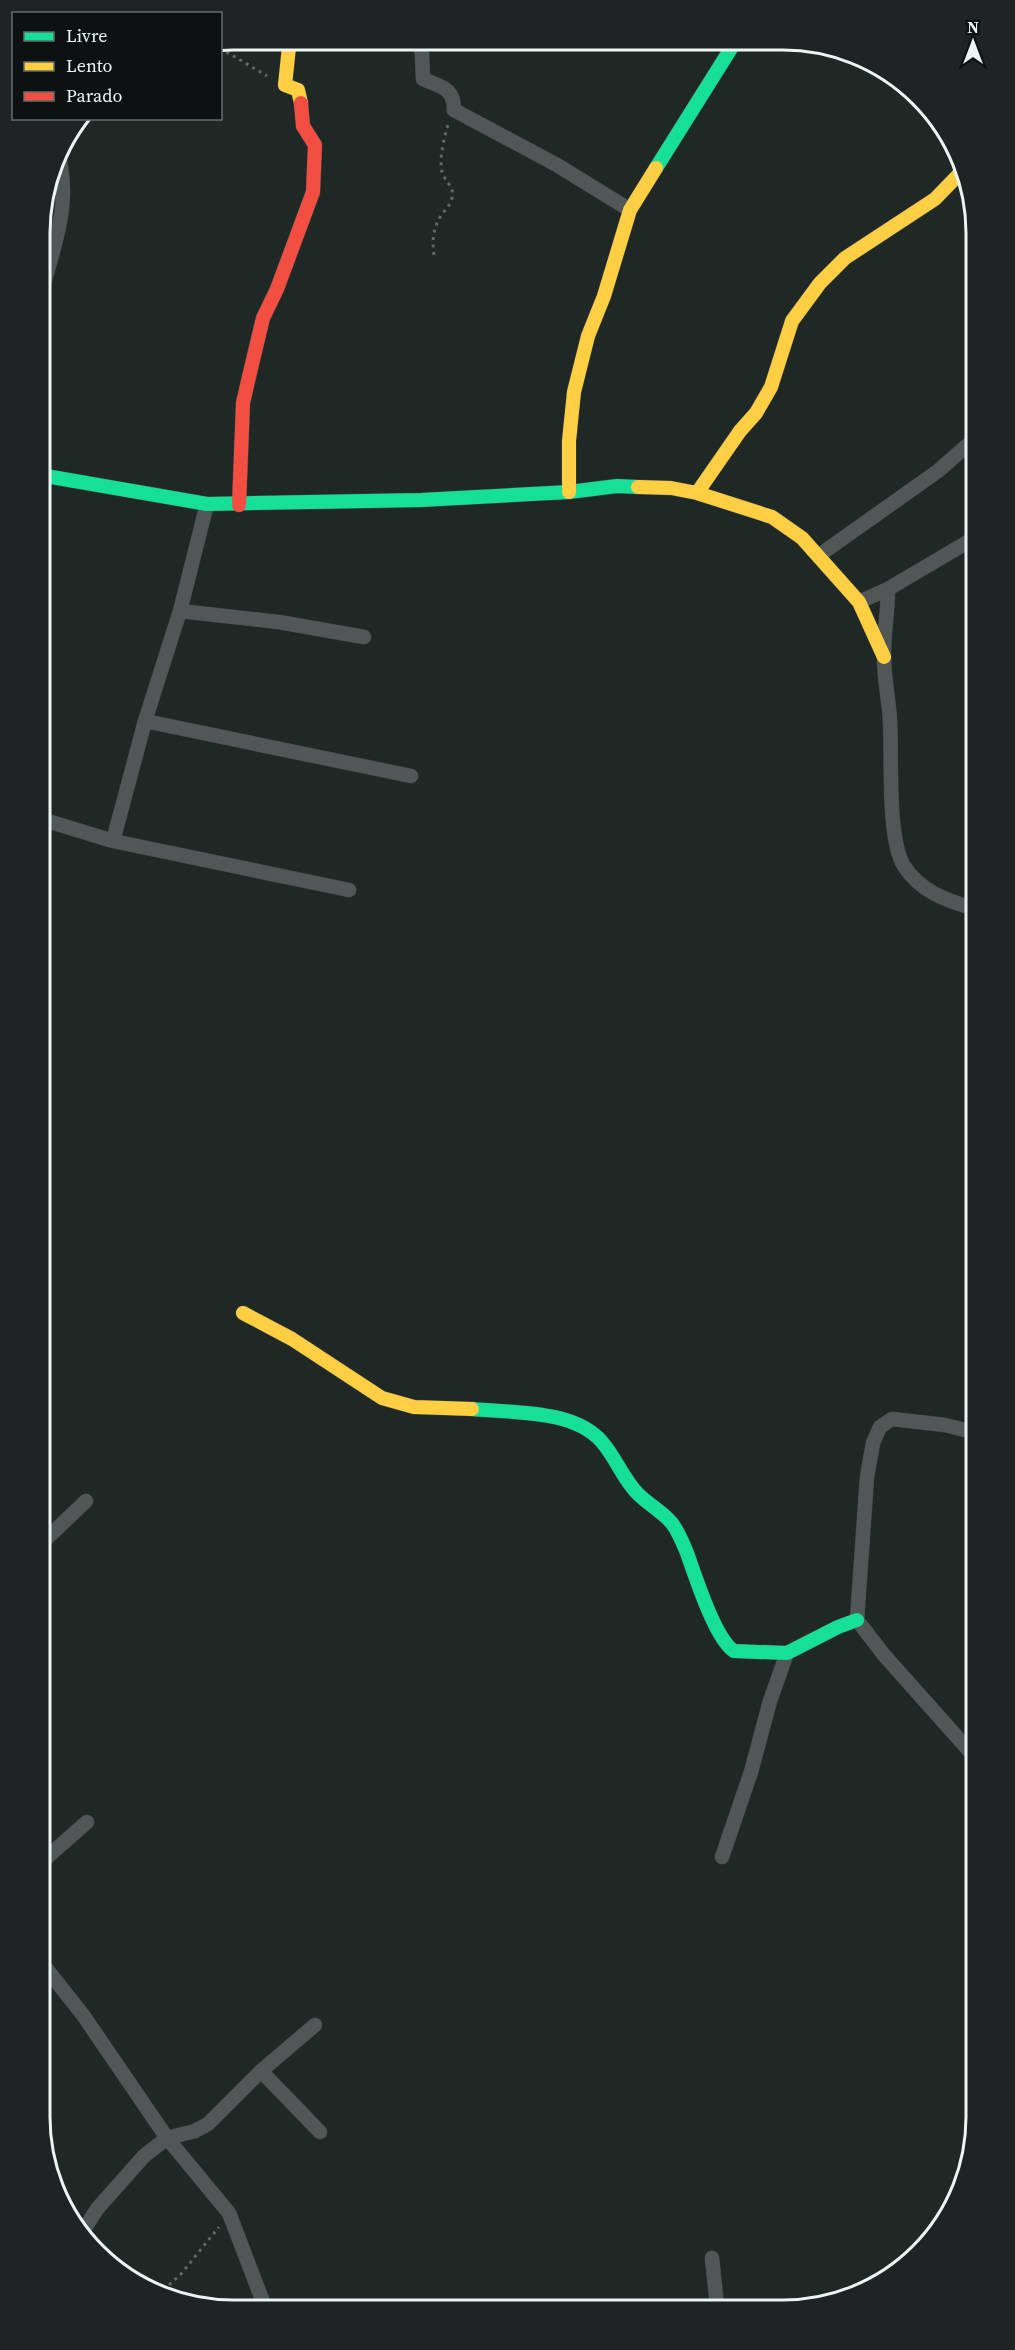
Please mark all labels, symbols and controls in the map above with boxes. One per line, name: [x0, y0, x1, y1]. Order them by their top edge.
legend: [12, 12, 222, 120]
north arrow: [943, 12, 1003, 72]
text: N: [967, 16, 979, 38]
text: Livre: [66, 23, 108, 48]
text: Lento: [66, 53, 113, 78]
text: Parado: [66, 83, 122, 108]

